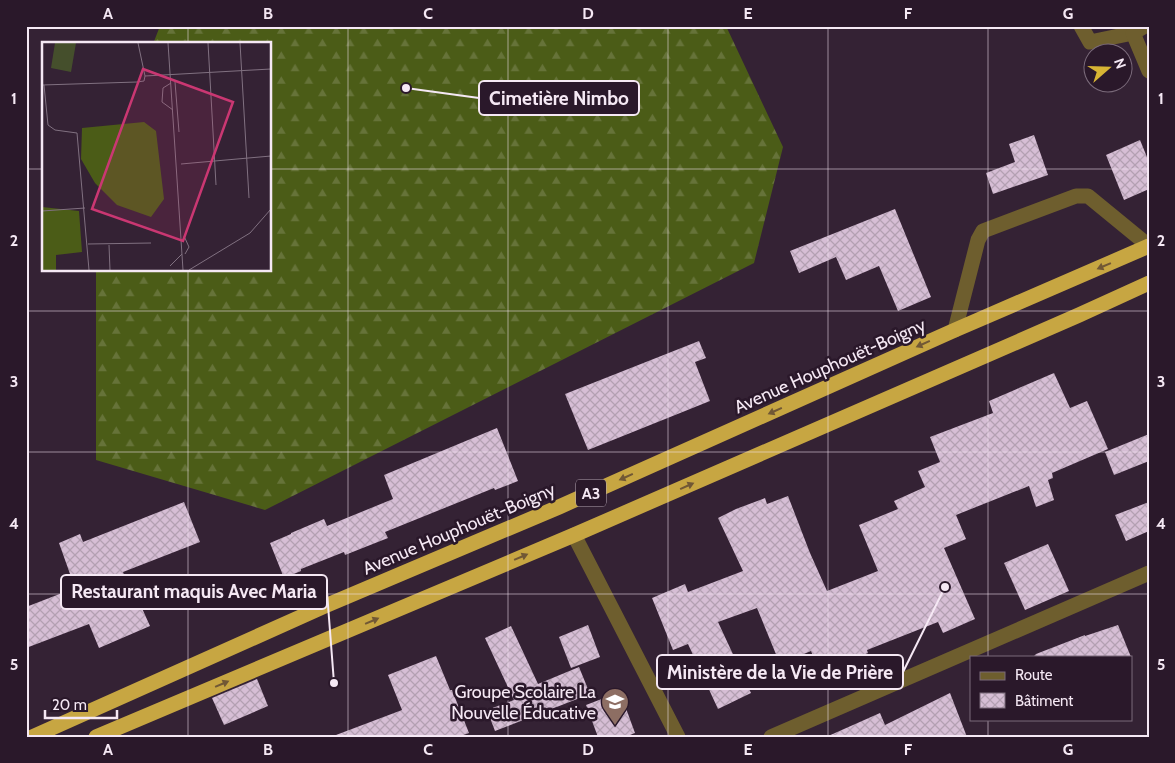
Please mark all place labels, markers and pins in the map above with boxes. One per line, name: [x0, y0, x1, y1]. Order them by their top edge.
callout: Cimetière Nimbo: [479, 81, 639, 115]
callout: Restaurant maquis Avec Maria: [61, 575, 327, 609]
callout: Ministère de la Vie de Prière: [657, 655, 903, 689]
place label: Groupe Scolaire La Nouvelle Éducative: [451, 681, 596, 724]
school or university icon: Groupe Scolaire La Nouvelle Éducative: [600, 687, 630, 726]

